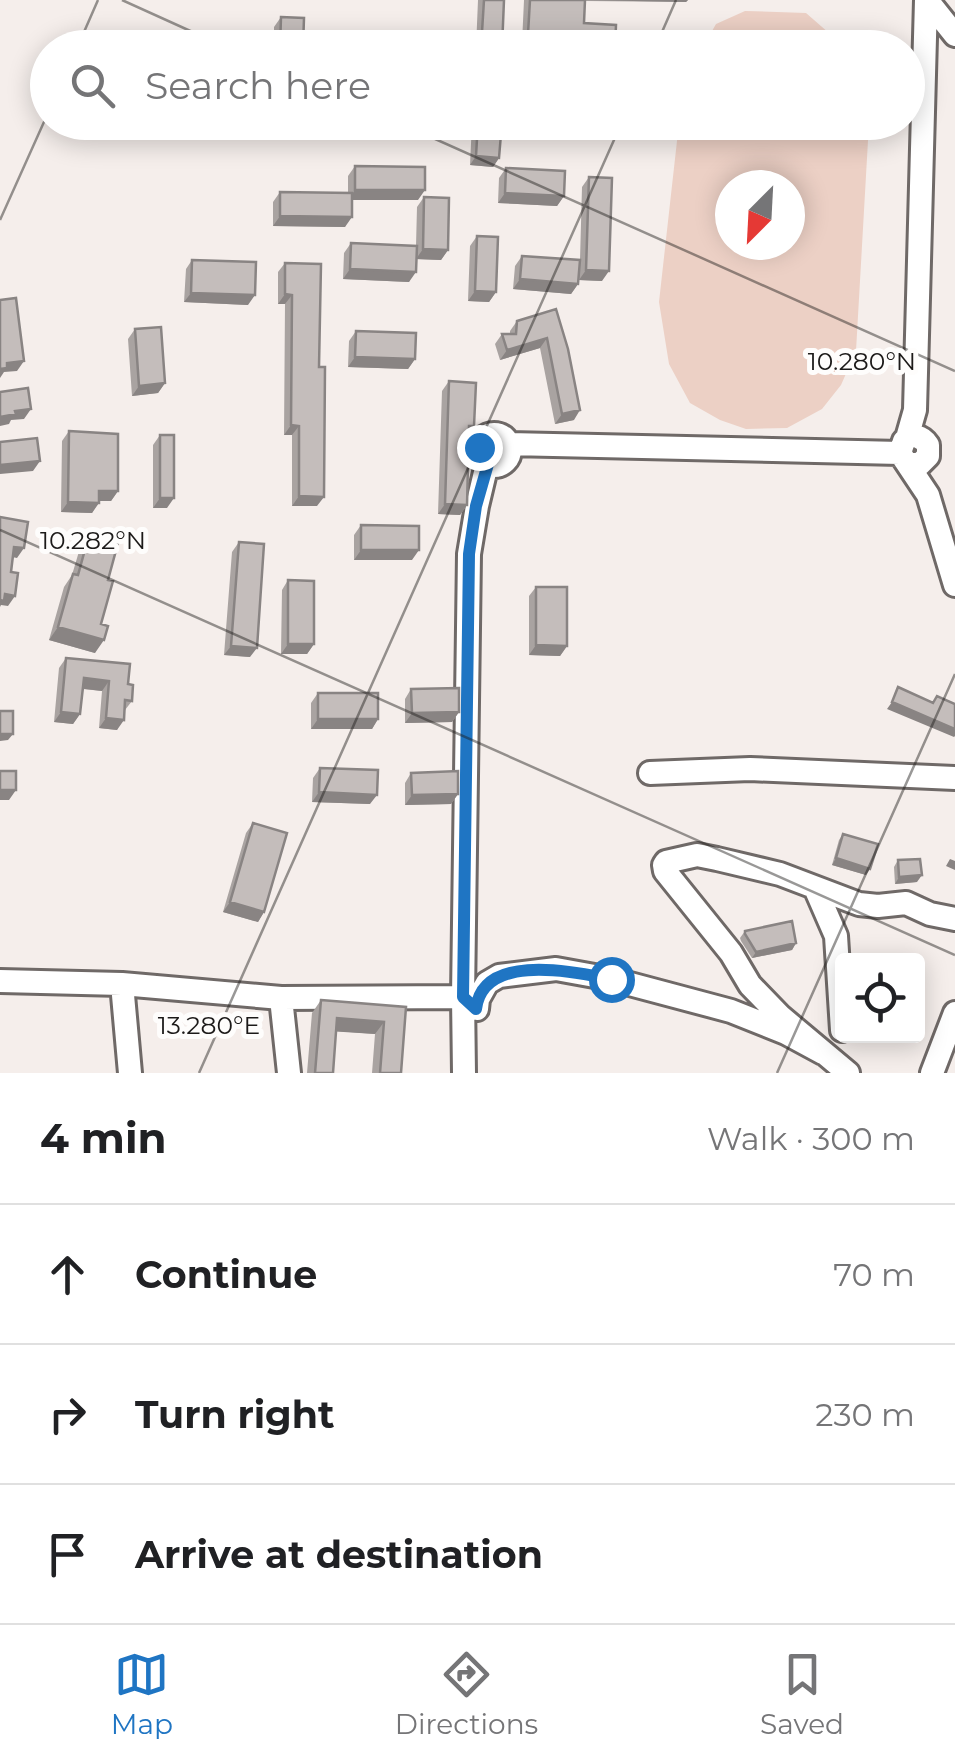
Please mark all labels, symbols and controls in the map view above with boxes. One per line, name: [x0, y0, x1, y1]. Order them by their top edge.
search box: [30, 30, 925, 140]
icon: search: [65, 58, 120, 113]
text: Search here: [145, 62, 371, 109]
north arrow: [715, 170, 805, 260]
text: 10.280°N: [808, 346, 916, 376]
route end: [457, 425, 503, 471]
text: 10.282°N: [40, 525, 146, 555]
map controls: [835, 953, 925, 1043]
button: locate: [835, 953, 925, 1043]
route start: [589, 957, 635, 1003]
text: 13.280°E: [158, 1010, 260, 1040]
text: 4 min: [40, 1112, 167, 1164]
text: Walk · 300 m: [707, 1119, 915, 1158]
icon: ahead: [40, 1247, 95, 1302]
text: Continue: [135, 1251, 317, 1298]
text: 70 m: [833, 1255, 915, 1294]
icon: right: [40, 1387, 95, 1442]
text: Turn right: [135, 1391, 334, 1438]
text: 230 m: [815, 1395, 915, 1434]
icon: arrive: [40, 1527, 95, 1582]
text: Arrive at destination: [135, 1531, 543, 1578]
tab: Map: [111, 1647, 173, 1741]
tab: Directions: [395, 1647, 538, 1741]
tab: Saved: [760, 1647, 844, 1741]

